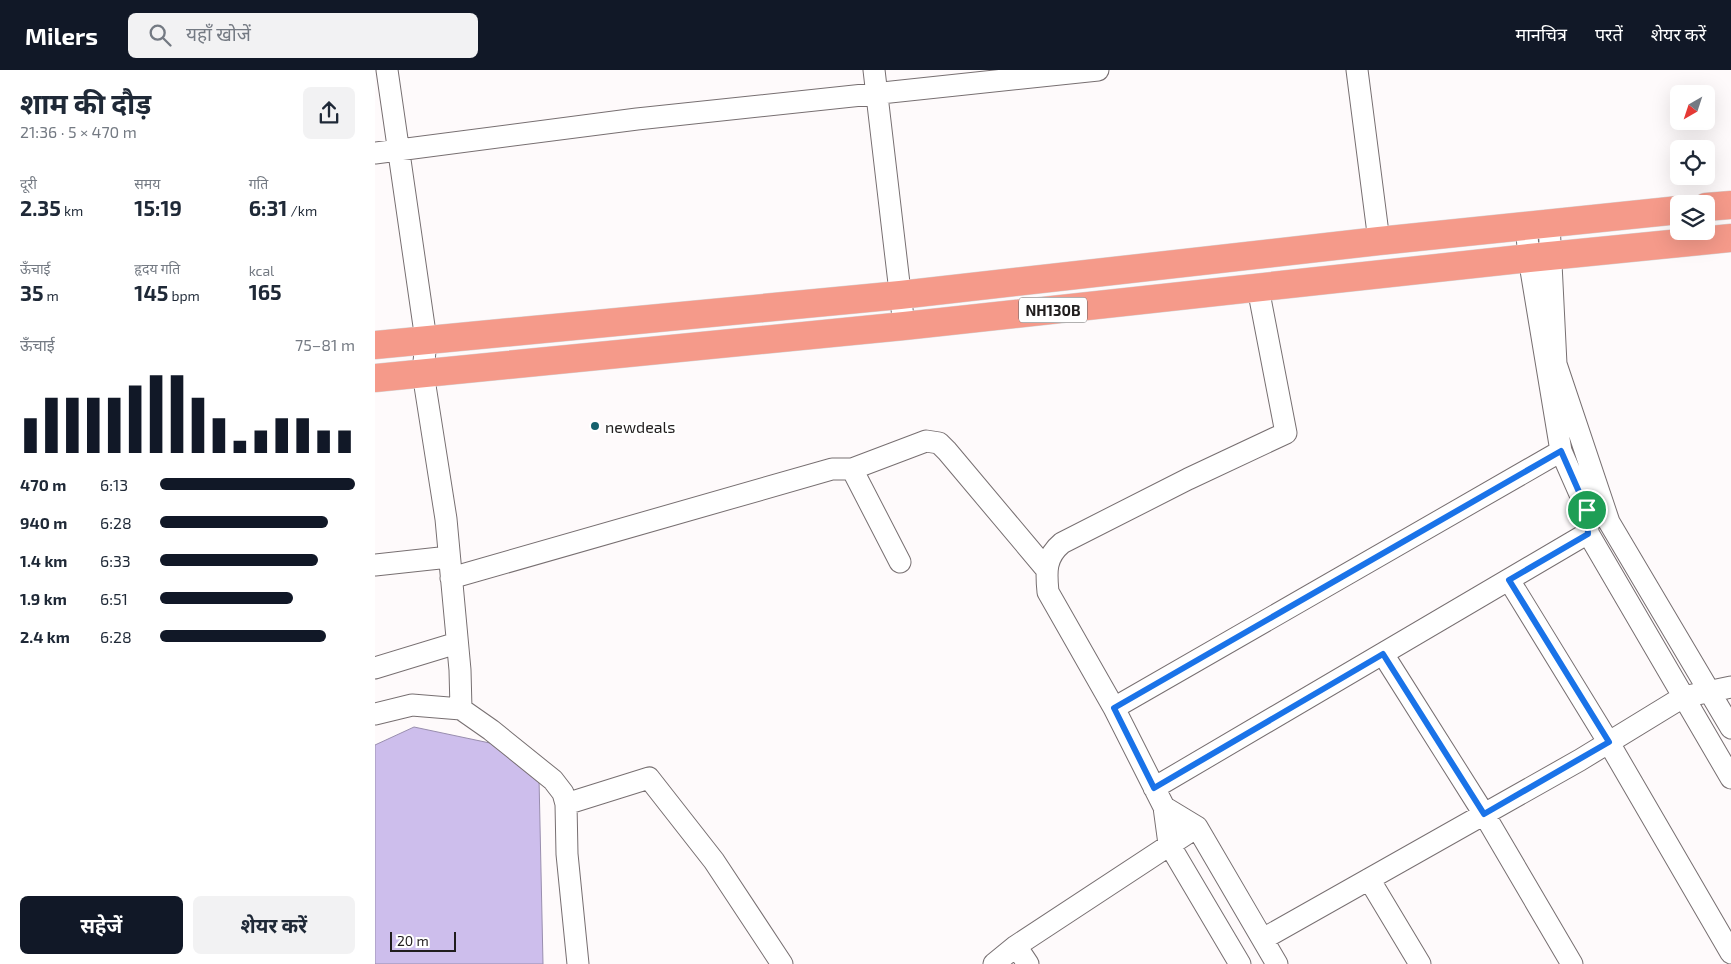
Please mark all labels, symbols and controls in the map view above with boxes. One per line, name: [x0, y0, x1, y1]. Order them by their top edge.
search box: [128, 13, 478, 58]
text: Milers: [25, 21, 98, 50]
icon: search: [146, 21, 174, 49]
text: यहाँ खोजें: [186, 22, 251, 45]
text: मानचित्र: [1515, 23, 1567, 45]
text: परतें: [1595, 23, 1623, 45]
text: शेयर करें: [1651, 23, 1706, 45]
north arrow: [1670, 85, 1715, 130]
map controls: [1670, 85, 1715, 240]
text: शाम की दौड़: [20, 86, 151, 120]
button: share: [303, 87, 355, 139]
text: 21:36 · 5 × 470 m: [20, 122, 137, 141]
button: locate: [1670, 140, 1715, 185]
text: दूरी: [20, 175, 37, 192]
text: समय: [134, 175, 160, 192]
text: गति: [249, 175, 268, 192]
text: 2.35: [20, 195, 61, 220]
text: 15:19: [134, 195, 182, 220]
text: 6:31: [249, 195, 287, 220]
button: layers: [1670, 195, 1715, 240]
text: km: [61, 202, 83, 219]
text: /km: [287, 202, 317, 219]
text: ऊँचाई: [20, 260, 50, 277]
text: हृदय गति: [134, 260, 180, 277]
text: kcal: [249, 262, 274, 279]
text: 165: [249, 279, 282, 304]
text: 35: [20, 280, 44, 305]
text: 145: [134, 280, 168, 305]
text: m: [44, 287, 59, 304]
text: bpm: [168, 287, 200, 304]
road number: NH130B: [1019, 298, 1087, 322]
text: ऊँचाई: [20, 335, 55, 354]
text: 75–81 m: [295, 335, 355, 354]
place label: newdeals: [605, 417, 675, 436]
marker: newdeals: [589, 420, 601, 432]
text: 470 m: [20, 475, 66, 494]
text: 6:13: [100, 475, 128, 494]
pin: [1566, 489, 1608, 531]
icon: arrive: [1573, 496, 1601, 524]
text: 940 m: [20, 513, 67, 532]
text: 6:28: [100, 513, 132, 532]
text: 1.4 km: [20, 551, 67, 570]
text: 6:33: [100, 551, 131, 570]
text: 1.9 km: [20, 589, 67, 608]
text: 6:51: [100, 589, 128, 608]
text: 2.4 km: [20, 627, 70, 646]
text: 6:28: [100, 627, 132, 646]
button: सहेजें: [20, 896, 183, 954]
button: शेयर करें: [193, 896, 355, 954]
scale bar: [390, 929, 456, 952]
text: 20 m: [397, 932, 429, 949]

